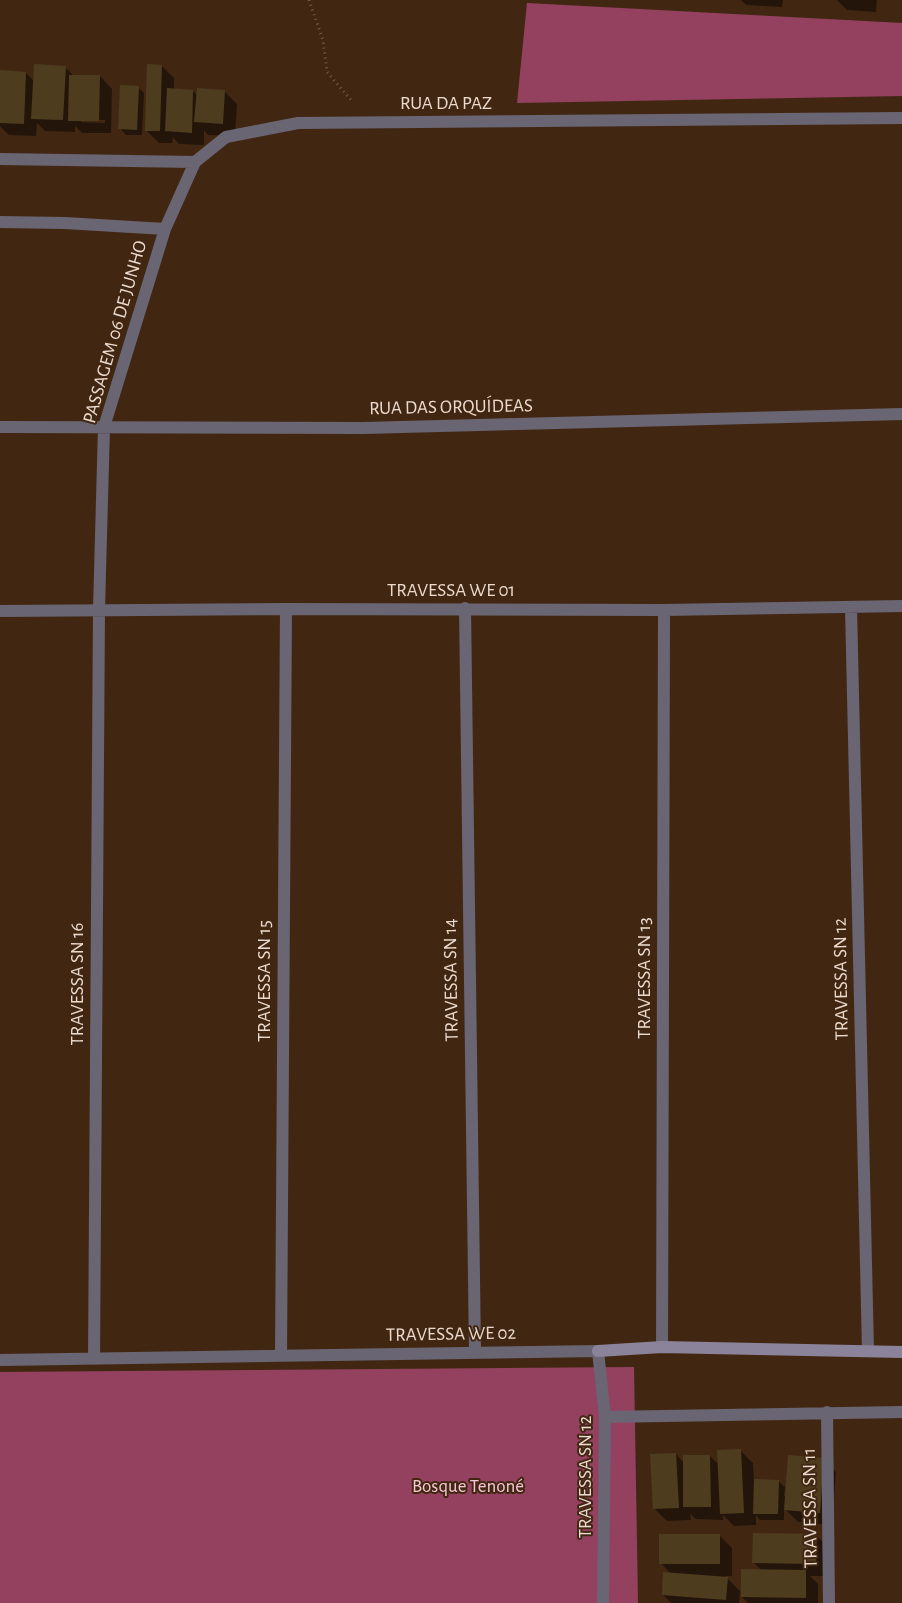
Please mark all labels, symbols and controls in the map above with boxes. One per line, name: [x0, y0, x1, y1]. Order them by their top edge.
street label: RUA DA PAZ: [400, 92, 492, 114]
street label: PASSAGEM 06 DE JUNHO: [78, 238, 152, 426]
street label: RUA DAS ORQUÍDEAS: [369, 394, 533, 420]
street label: TRAVESSA WE 01: [387, 579, 515, 601]
street label: TRAVESSA SN 13: [633, 917, 655, 1039]
street label: TRAVESSA SN 14: [439, 918, 463, 1042]
street label: TRAVESSA SN 12: [829, 918, 853, 1040]
street label: TRAVESSA SN 15: [253, 920, 275, 1042]
street label: TRAVESSA SN 16: [66, 923, 88, 1045]
street label: TRAVESSA WE 02: [386, 1321, 516, 1347]
street label: TRAVESSA SN 12: [574, 1416, 596, 1538]
street label: TRAVESSA SN 11: [798, 1448, 822, 1568]
park label: Bosque Tenoné: [412, 1475, 524, 1497]

